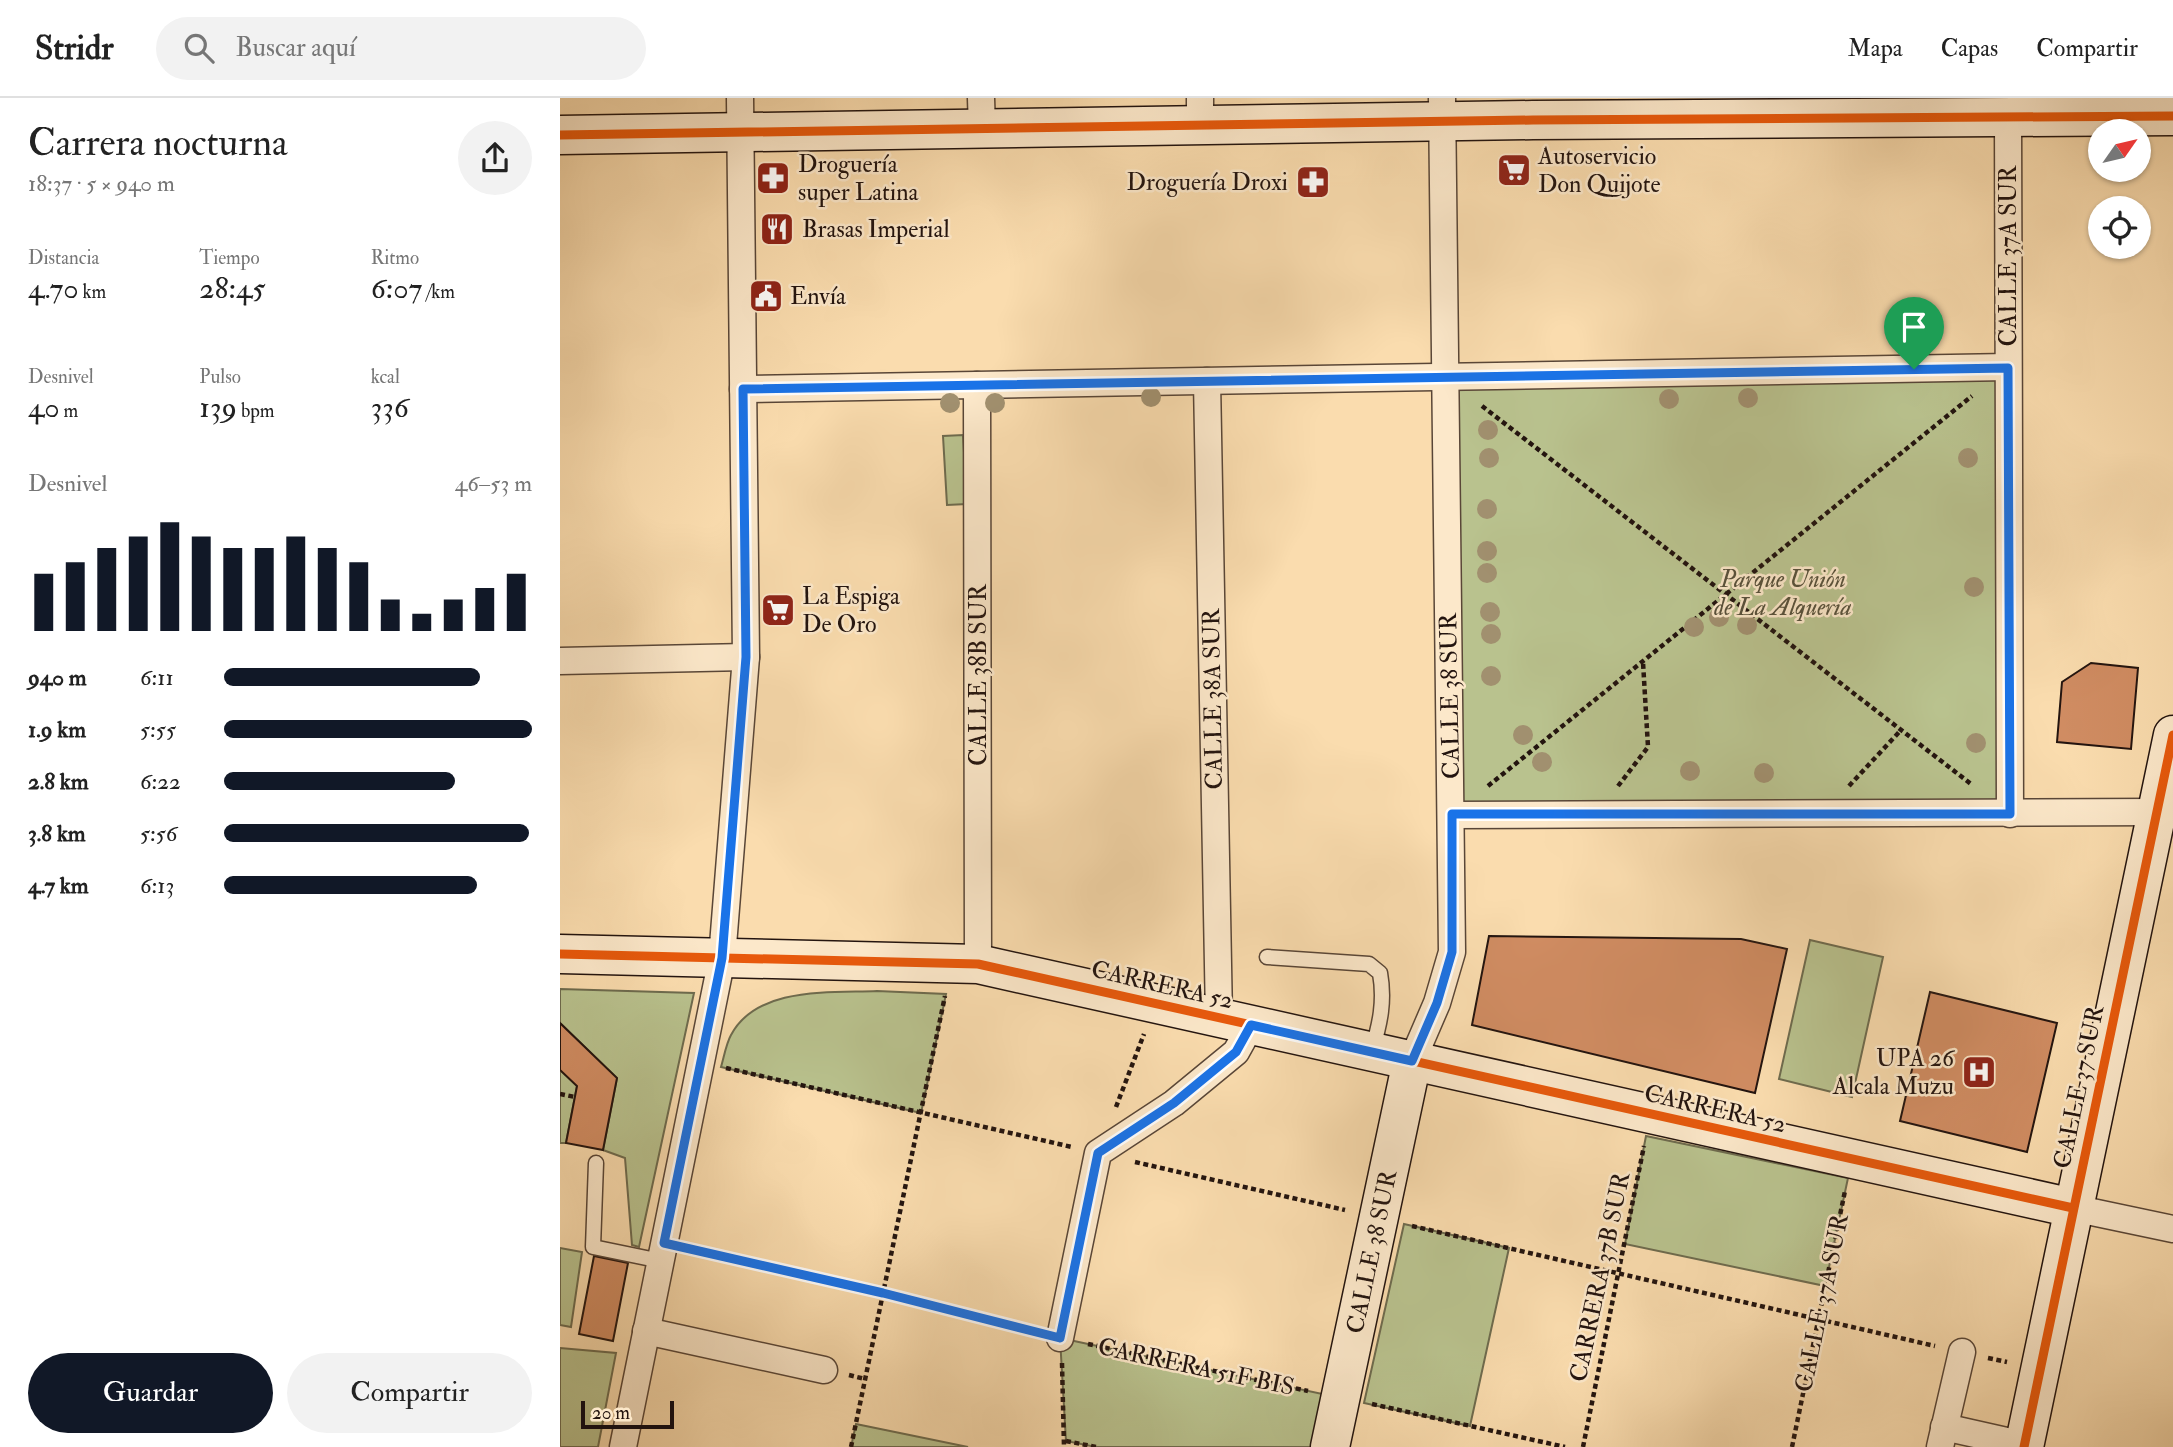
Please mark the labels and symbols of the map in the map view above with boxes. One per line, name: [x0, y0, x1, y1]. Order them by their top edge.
north arrow: [2088, 119, 2151, 182]
place label: Autoservicio Don Quijote: [1537, 141, 1660, 200]
place label: Droguería super Latina: [798, 149, 920, 208]
supermarket icon: Autoservicio Don Quijote: [1495, 151, 1533, 189]
pharmacy icon: Droguería super Latina: [754, 159, 792, 197]
pharmacy icon: Droguería Droxi: [1294, 163, 1332, 201]
street label: CALLE 37A SUR: [1993, 165, 2024, 347]
place label: Droguería Droxi: [1127, 167, 1288, 198]
restaurant icon: Brasas Imperial: [758, 210, 796, 248]
place label: Brasas Imperial: [802, 214, 950, 245]
public building icon: Envía: [747, 277, 785, 315]
place label: Envía: [790, 281, 847, 312]
pin: [1884, 297, 1944, 369]
park label: Parque Unión de La Alquería: [1713, 564, 1852, 623]
place label: La Espiga De Oro: [802, 581, 901, 640]
street label: CALLE 38B SUR: [963, 583, 994, 766]
supermarket icon: La Espiga De Oro: [759, 591, 797, 629]
street label: CALLE 38A SUR: [1196, 607, 1230, 790]
street label: CALLE 38 SUR: [1433, 612, 1467, 779]
street label: CARRERA 52: [1088, 954, 1236, 1016]
street label: CALLE 37 SUR: [2047, 1002, 2112, 1171]
place label: UPA 26 Alcala Muzu: [1832, 1043, 1956, 1102]
hospital icon: UPA 26 Alcala Muzu: [1960, 1053, 1998, 1091]
street label: CARRERA 52: [1641, 1078, 1789, 1140]
street label: CALLE 38 SUR: [1340, 1167, 1405, 1336]
street label: CARRERA 37B SUR: [1563, 1169, 1638, 1385]
street label: CALLE 37A SUR: [1788, 1210, 1856, 1395]
street label: CARRERA 51F BIS: [1095, 1331, 1297, 1403]
scale bar: [581, 1398, 674, 1430]

